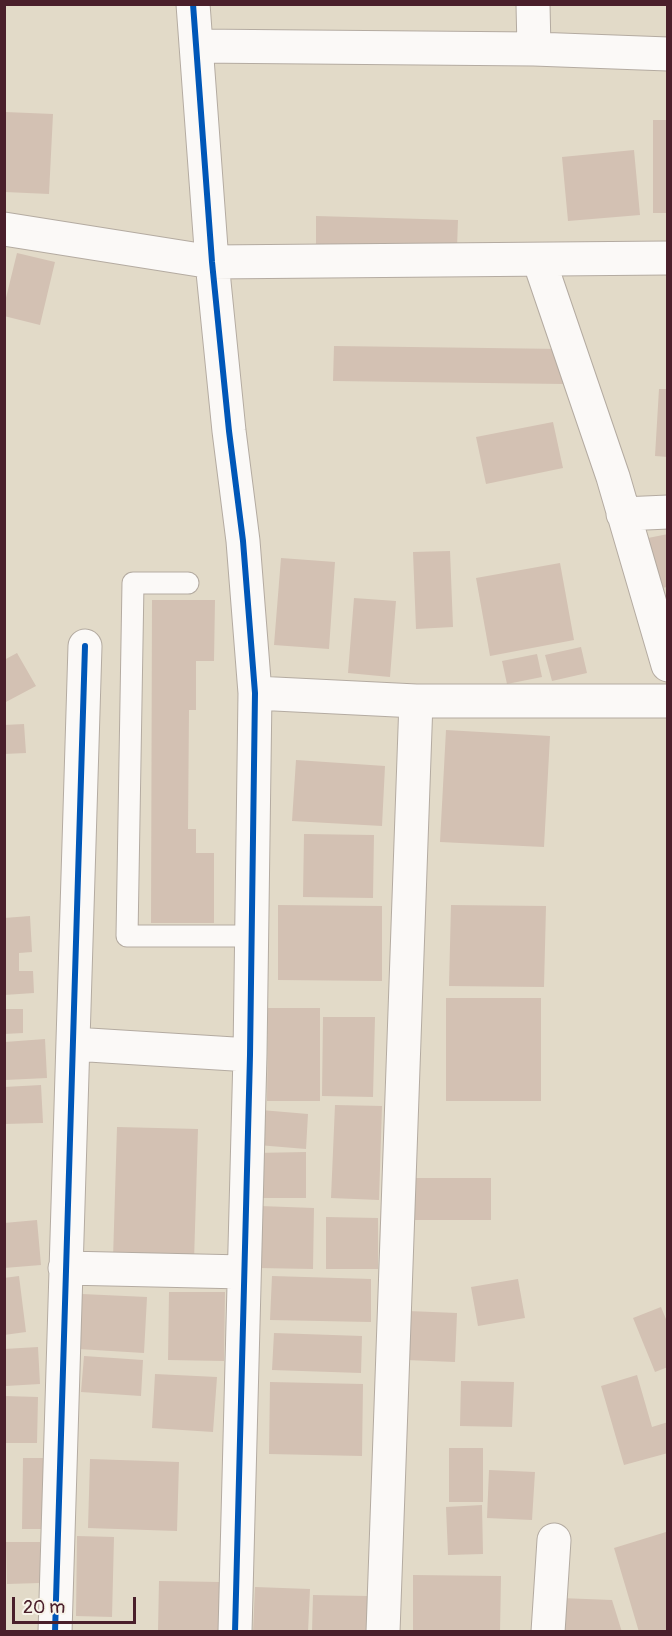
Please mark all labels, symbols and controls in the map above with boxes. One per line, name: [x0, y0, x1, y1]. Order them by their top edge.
scale bar: [15, 1585, 140, 1623]
text: 20 m: [23, 1596, 65, 1619]

